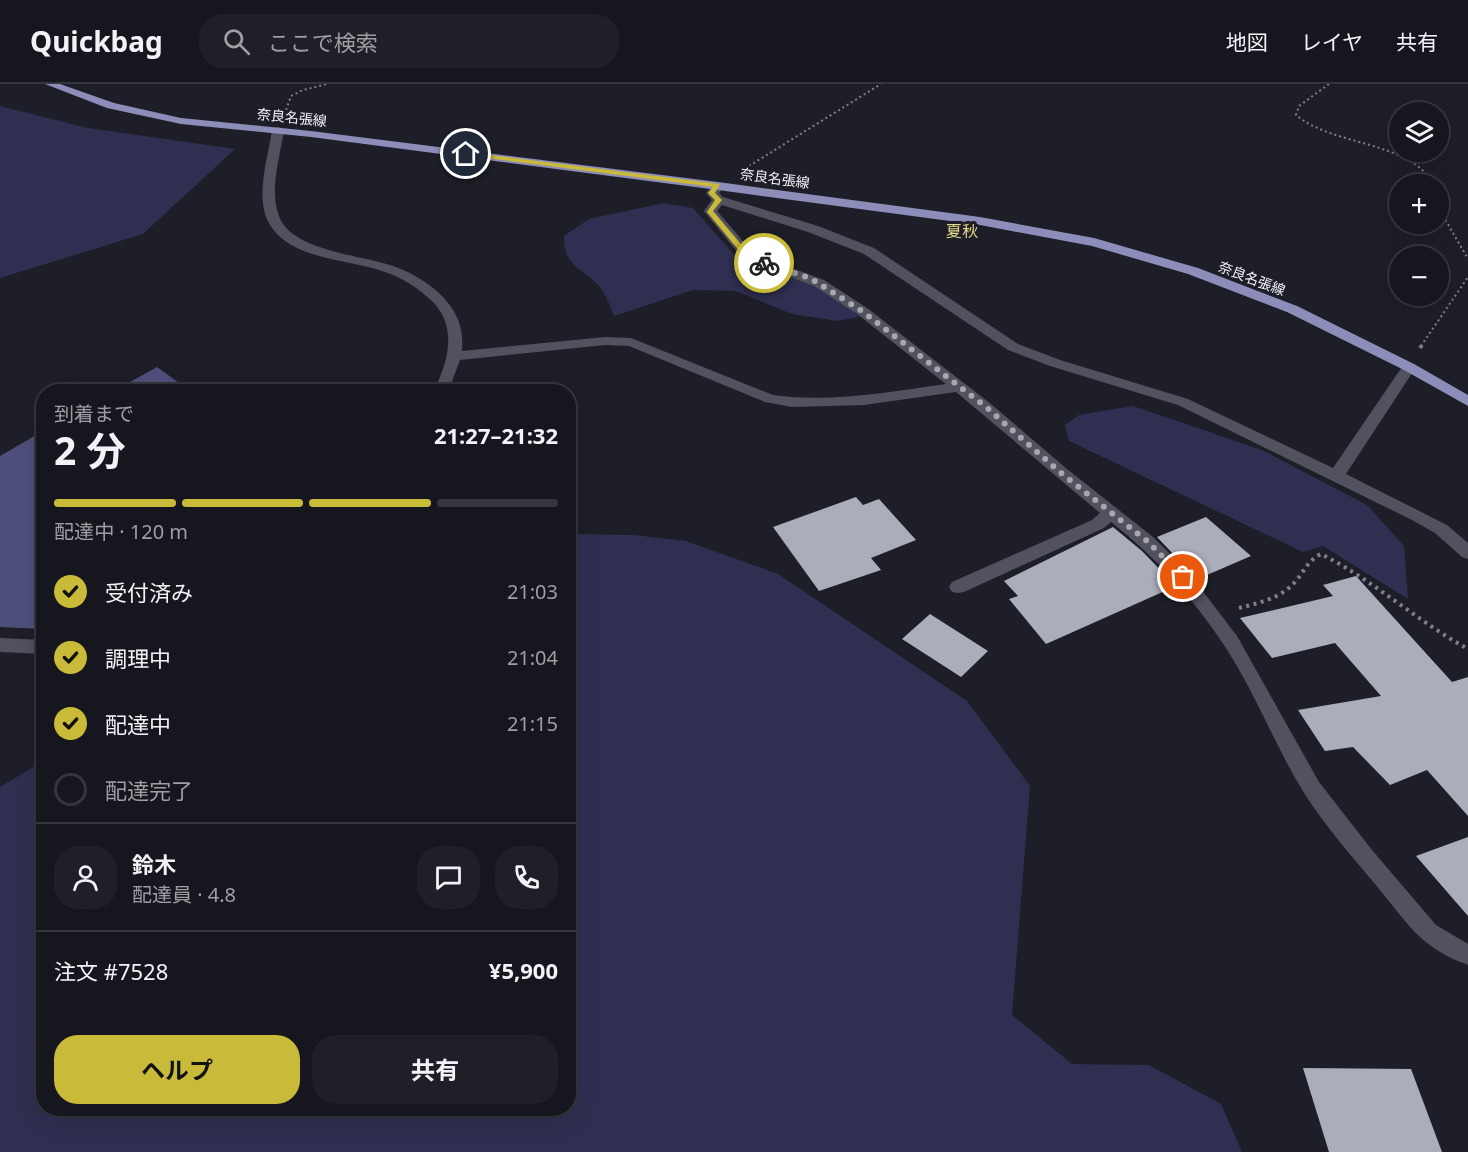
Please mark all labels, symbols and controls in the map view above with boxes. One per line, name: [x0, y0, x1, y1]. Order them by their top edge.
search box: [199, 14, 619, 68]
text: Quickbag: [30, 22, 163, 60]
icon: search: [220, 25, 253, 58]
text: ここで検索: [268, 27, 378, 57]
text: 地図: [1226, 28, 1268, 56]
text: レイヤ: [1301, 28, 1363, 56]
text: 共有: [1396, 28, 1438, 56]
map controls: [1389, 102, 1449, 306]
button: layers: [1389, 102, 1449, 162]
street label: 奈良名張線: [256, 104, 328, 130]
pin: [440, 128, 491, 179]
icon: home: [449, 137, 482, 170]
street label: 奈良名張線: [739, 164, 811, 192]
button: +: [1389, 174, 1449, 234]
district label: 夏秋: [946, 220, 978, 242]
courier: [734, 233, 794, 293]
button: −: [1389, 246, 1449, 306]
icon: bike: [748, 247, 781, 280]
street label: 奈良名張線: [1216, 257, 1288, 299]
text: 到着まで: [54, 400, 134, 427]
text: 21:27–21:32: [434, 420, 558, 450]
text: 2 分: [54, 423, 125, 476]
text: 配達中 · 120 m: [54, 518, 188, 545]
pin: [1157, 551, 1208, 602]
icon: bag: [1166, 560, 1199, 593]
icon: check: [54, 575, 87, 608]
text: 受付済み: [105, 577, 193, 607]
text: 21:03: [507, 578, 558, 605]
icon: check: [54, 641, 87, 674]
text: 調理中: [105, 643, 171, 673]
text: 21:04: [507, 644, 558, 671]
icon: check: [54, 707, 87, 740]
text: 配達中: [105, 709, 171, 739]
text: 21:15: [507, 710, 558, 737]
text: 配達完了: [105, 775, 193, 805]
button: person: [54, 846, 117, 909]
button: chat: [417, 846, 480, 909]
button: phone: [495, 846, 558, 909]
text: 鈴木: [132, 849, 176, 879]
text: 配達員 · 4.8: [132, 881, 236, 908]
text: ¥5,900: [489, 955, 558, 985]
text: 注文 #7528: [54, 956, 168, 986]
button: ヘルプ: [54, 1035, 300, 1104]
button: 共有: [312, 1035, 558, 1104]

